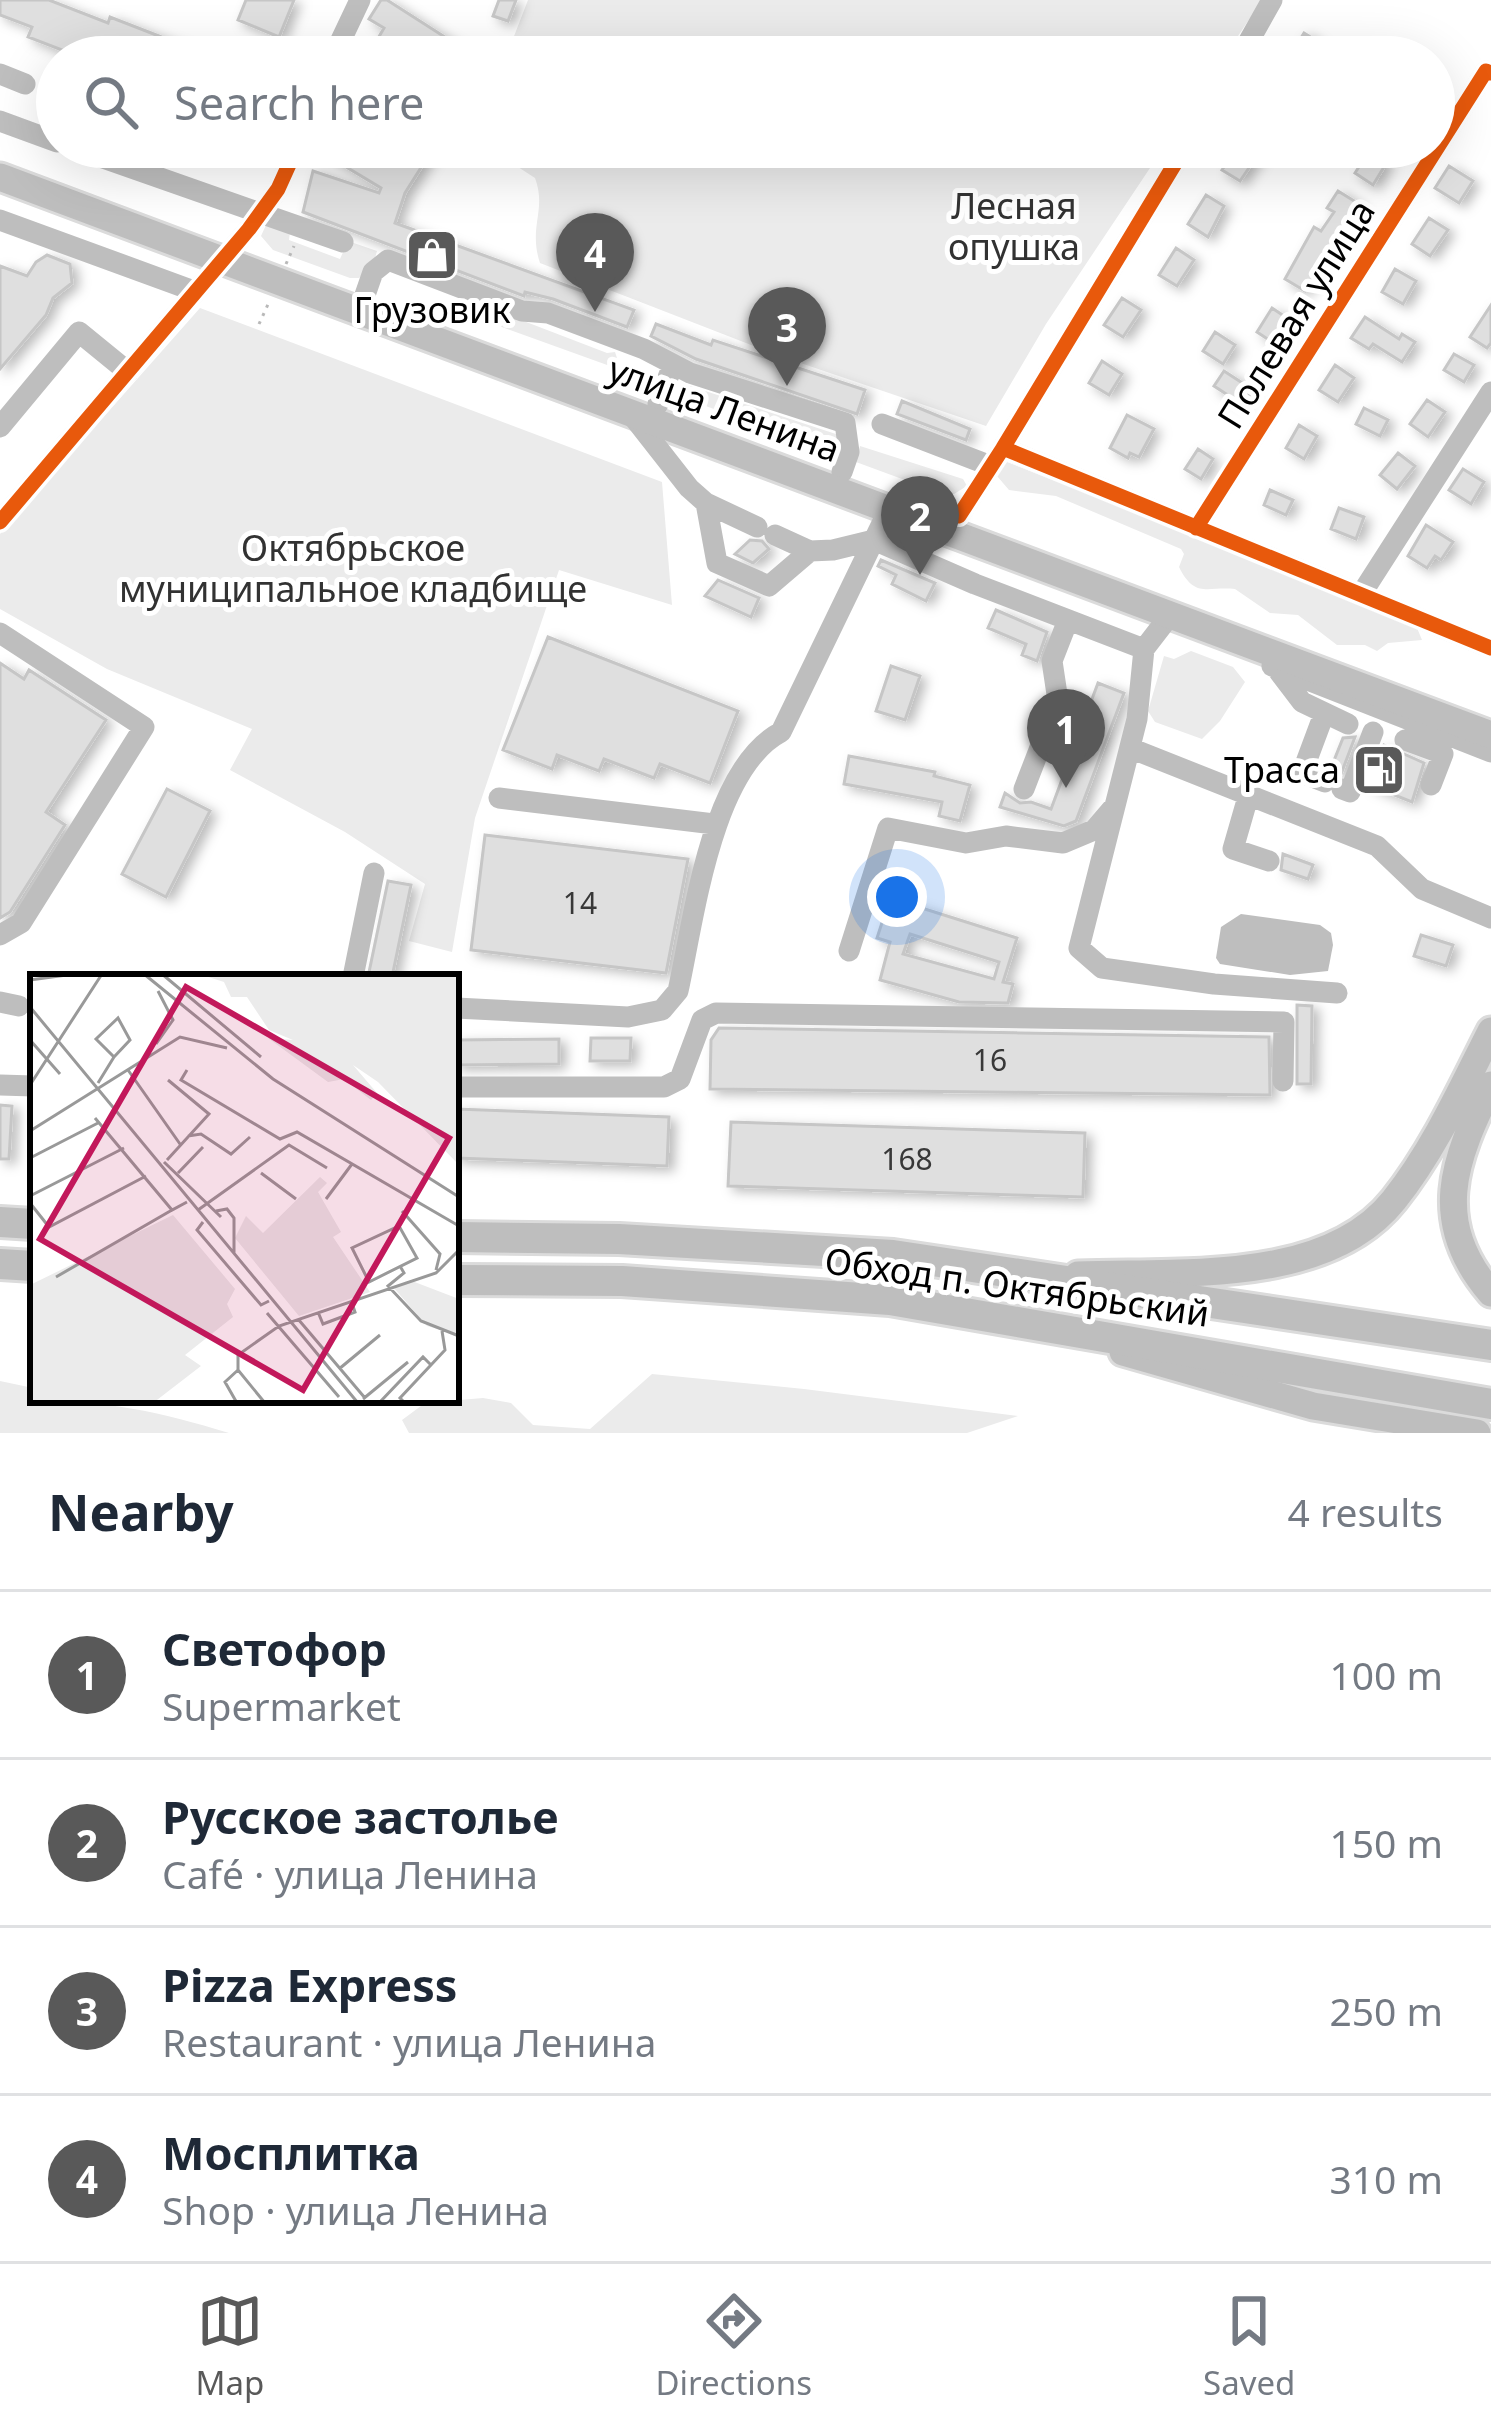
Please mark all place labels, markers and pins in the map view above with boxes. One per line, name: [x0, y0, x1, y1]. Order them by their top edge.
pin: 4: [556, 213, 634, 312]
shop icon: Грузовик: [404, 227, 460, 283]
place label: Грузовик: [353, 285, 511, 334]
pin: 3: [748, 287, 826, 386]
pin: 2: [881, 476, 959, 575]
pin: 1: [1027, 689, 1105, 788]
fuel station icon: Трасса: [1351, 742, 1407, 798]
place label: Трасса: [1224, 745, 1340, 794]

